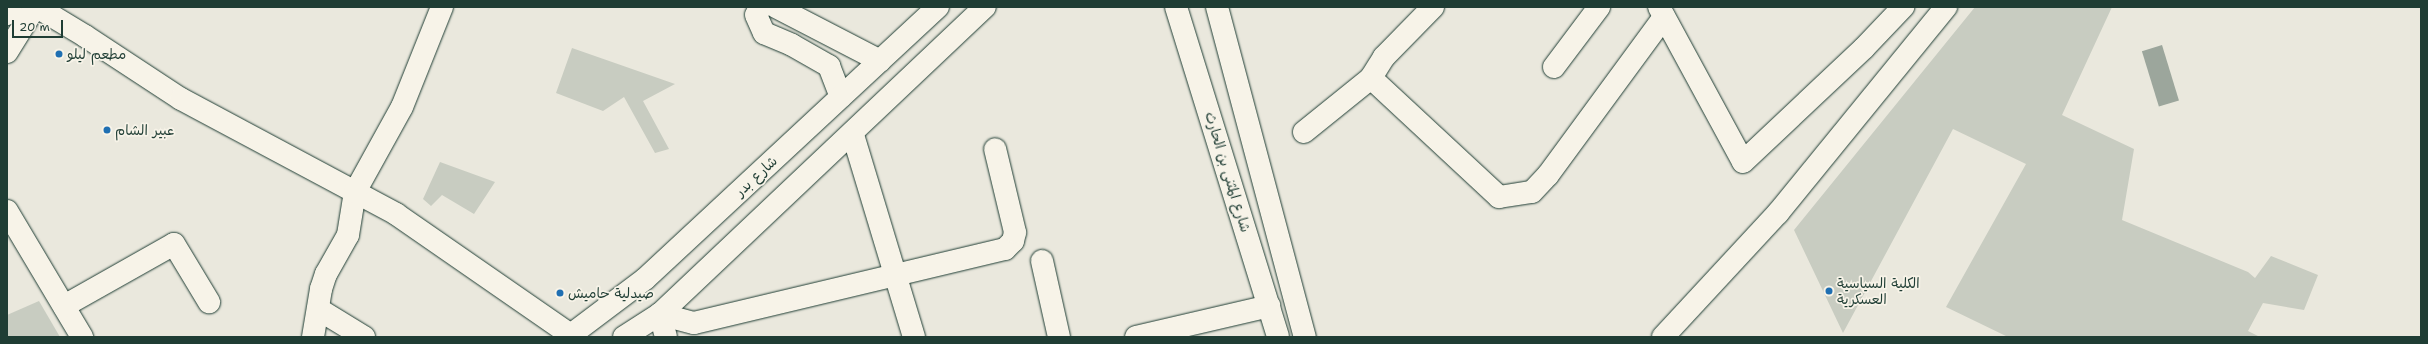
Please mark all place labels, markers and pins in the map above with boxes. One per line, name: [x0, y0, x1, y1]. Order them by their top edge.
place label: مطعم ليلو: [67, 46, 126, 62]
marker: مطعم ليلو: [54, 49, 64, 59]
place label: عبير الشام: [115, 122, 174, 138]
marker: عبير الشام: [102, 125, 112, 135]
place label: الكلية السياسية العسكرية: [1837, 275, 1920, 308]
place label: صيدلية حاميش: [568, 285, 654, 301]
marker: الكلية السياسية العسكرية: [1824, 286, 1834, 296]
marker: صيدلية حاميش: [555, 288, 565, 298]

